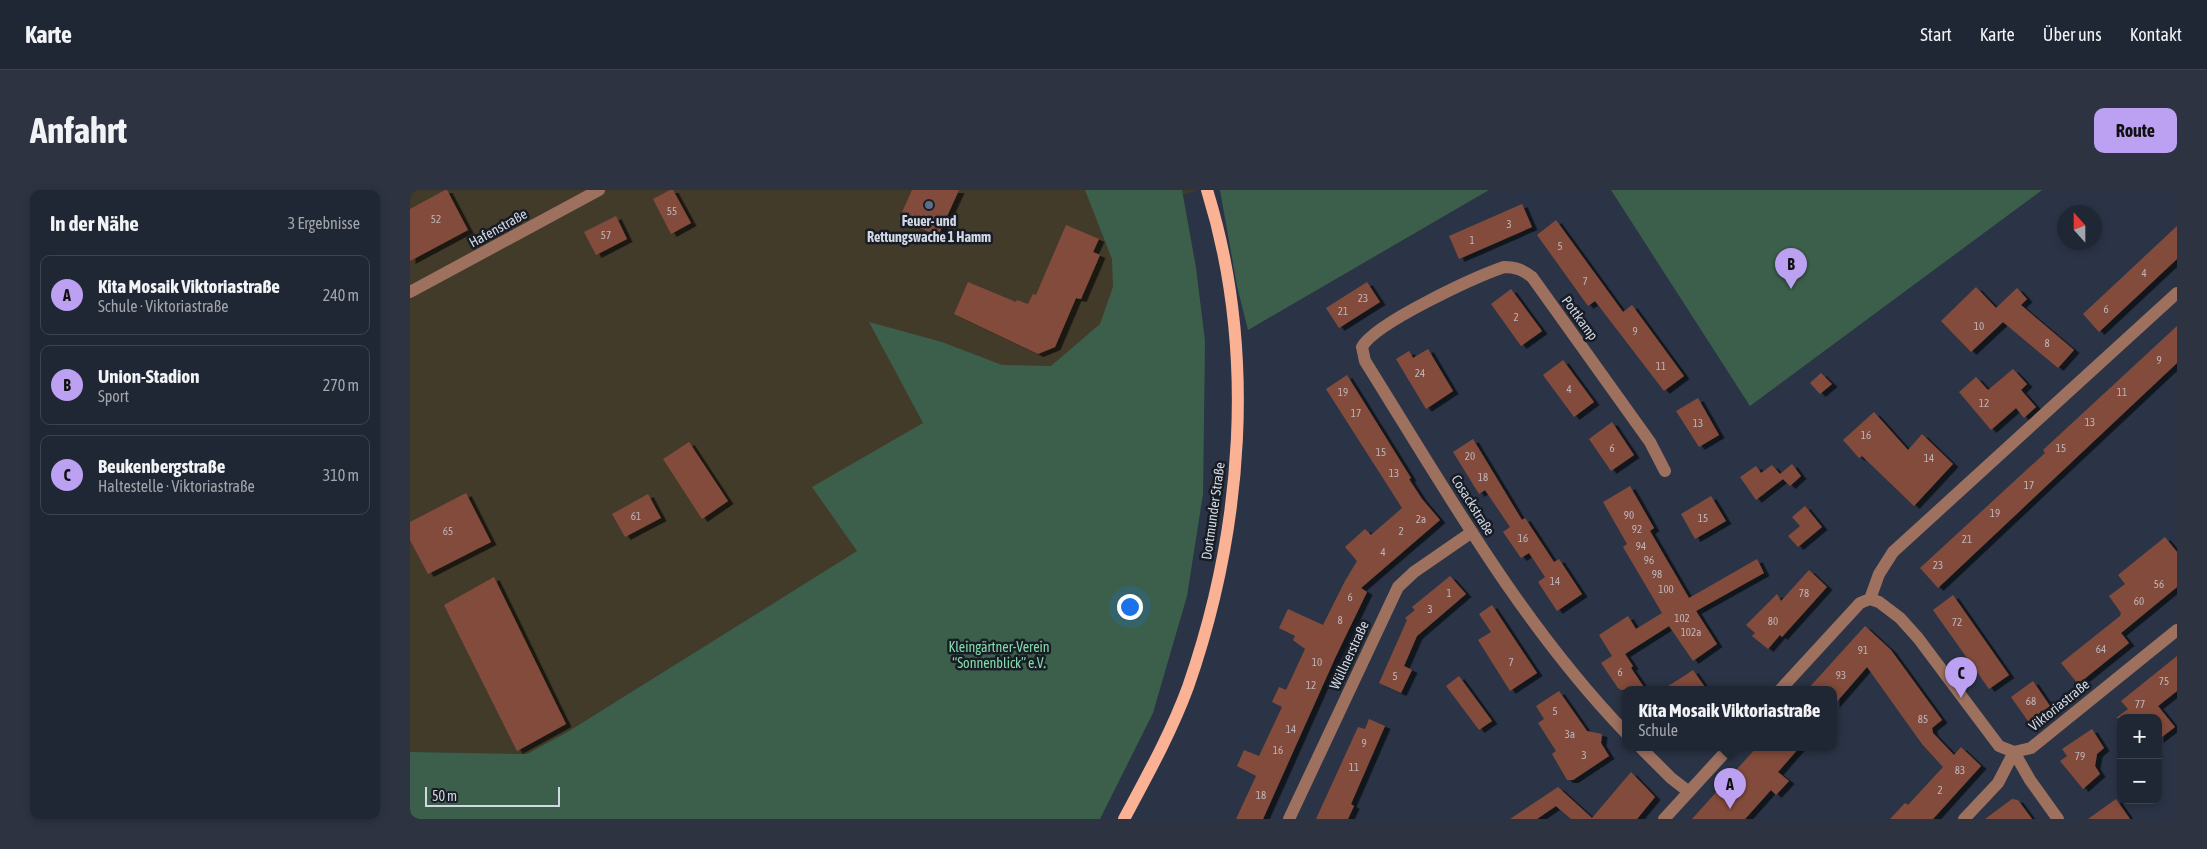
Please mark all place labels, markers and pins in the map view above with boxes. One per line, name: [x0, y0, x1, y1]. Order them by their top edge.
marker: Feuer- und Rettungswache 1 Hamm: [923, 199, 935, 211]
place label: Feuer- und Rettungswache 1 Hamm: [867, 213, 991, 245]
pin: B: [1775, 248, 1807, 289]
pin: C: [1945, 657, 1977, 698]
pin: A: [1714, 768, 1746, 809]

